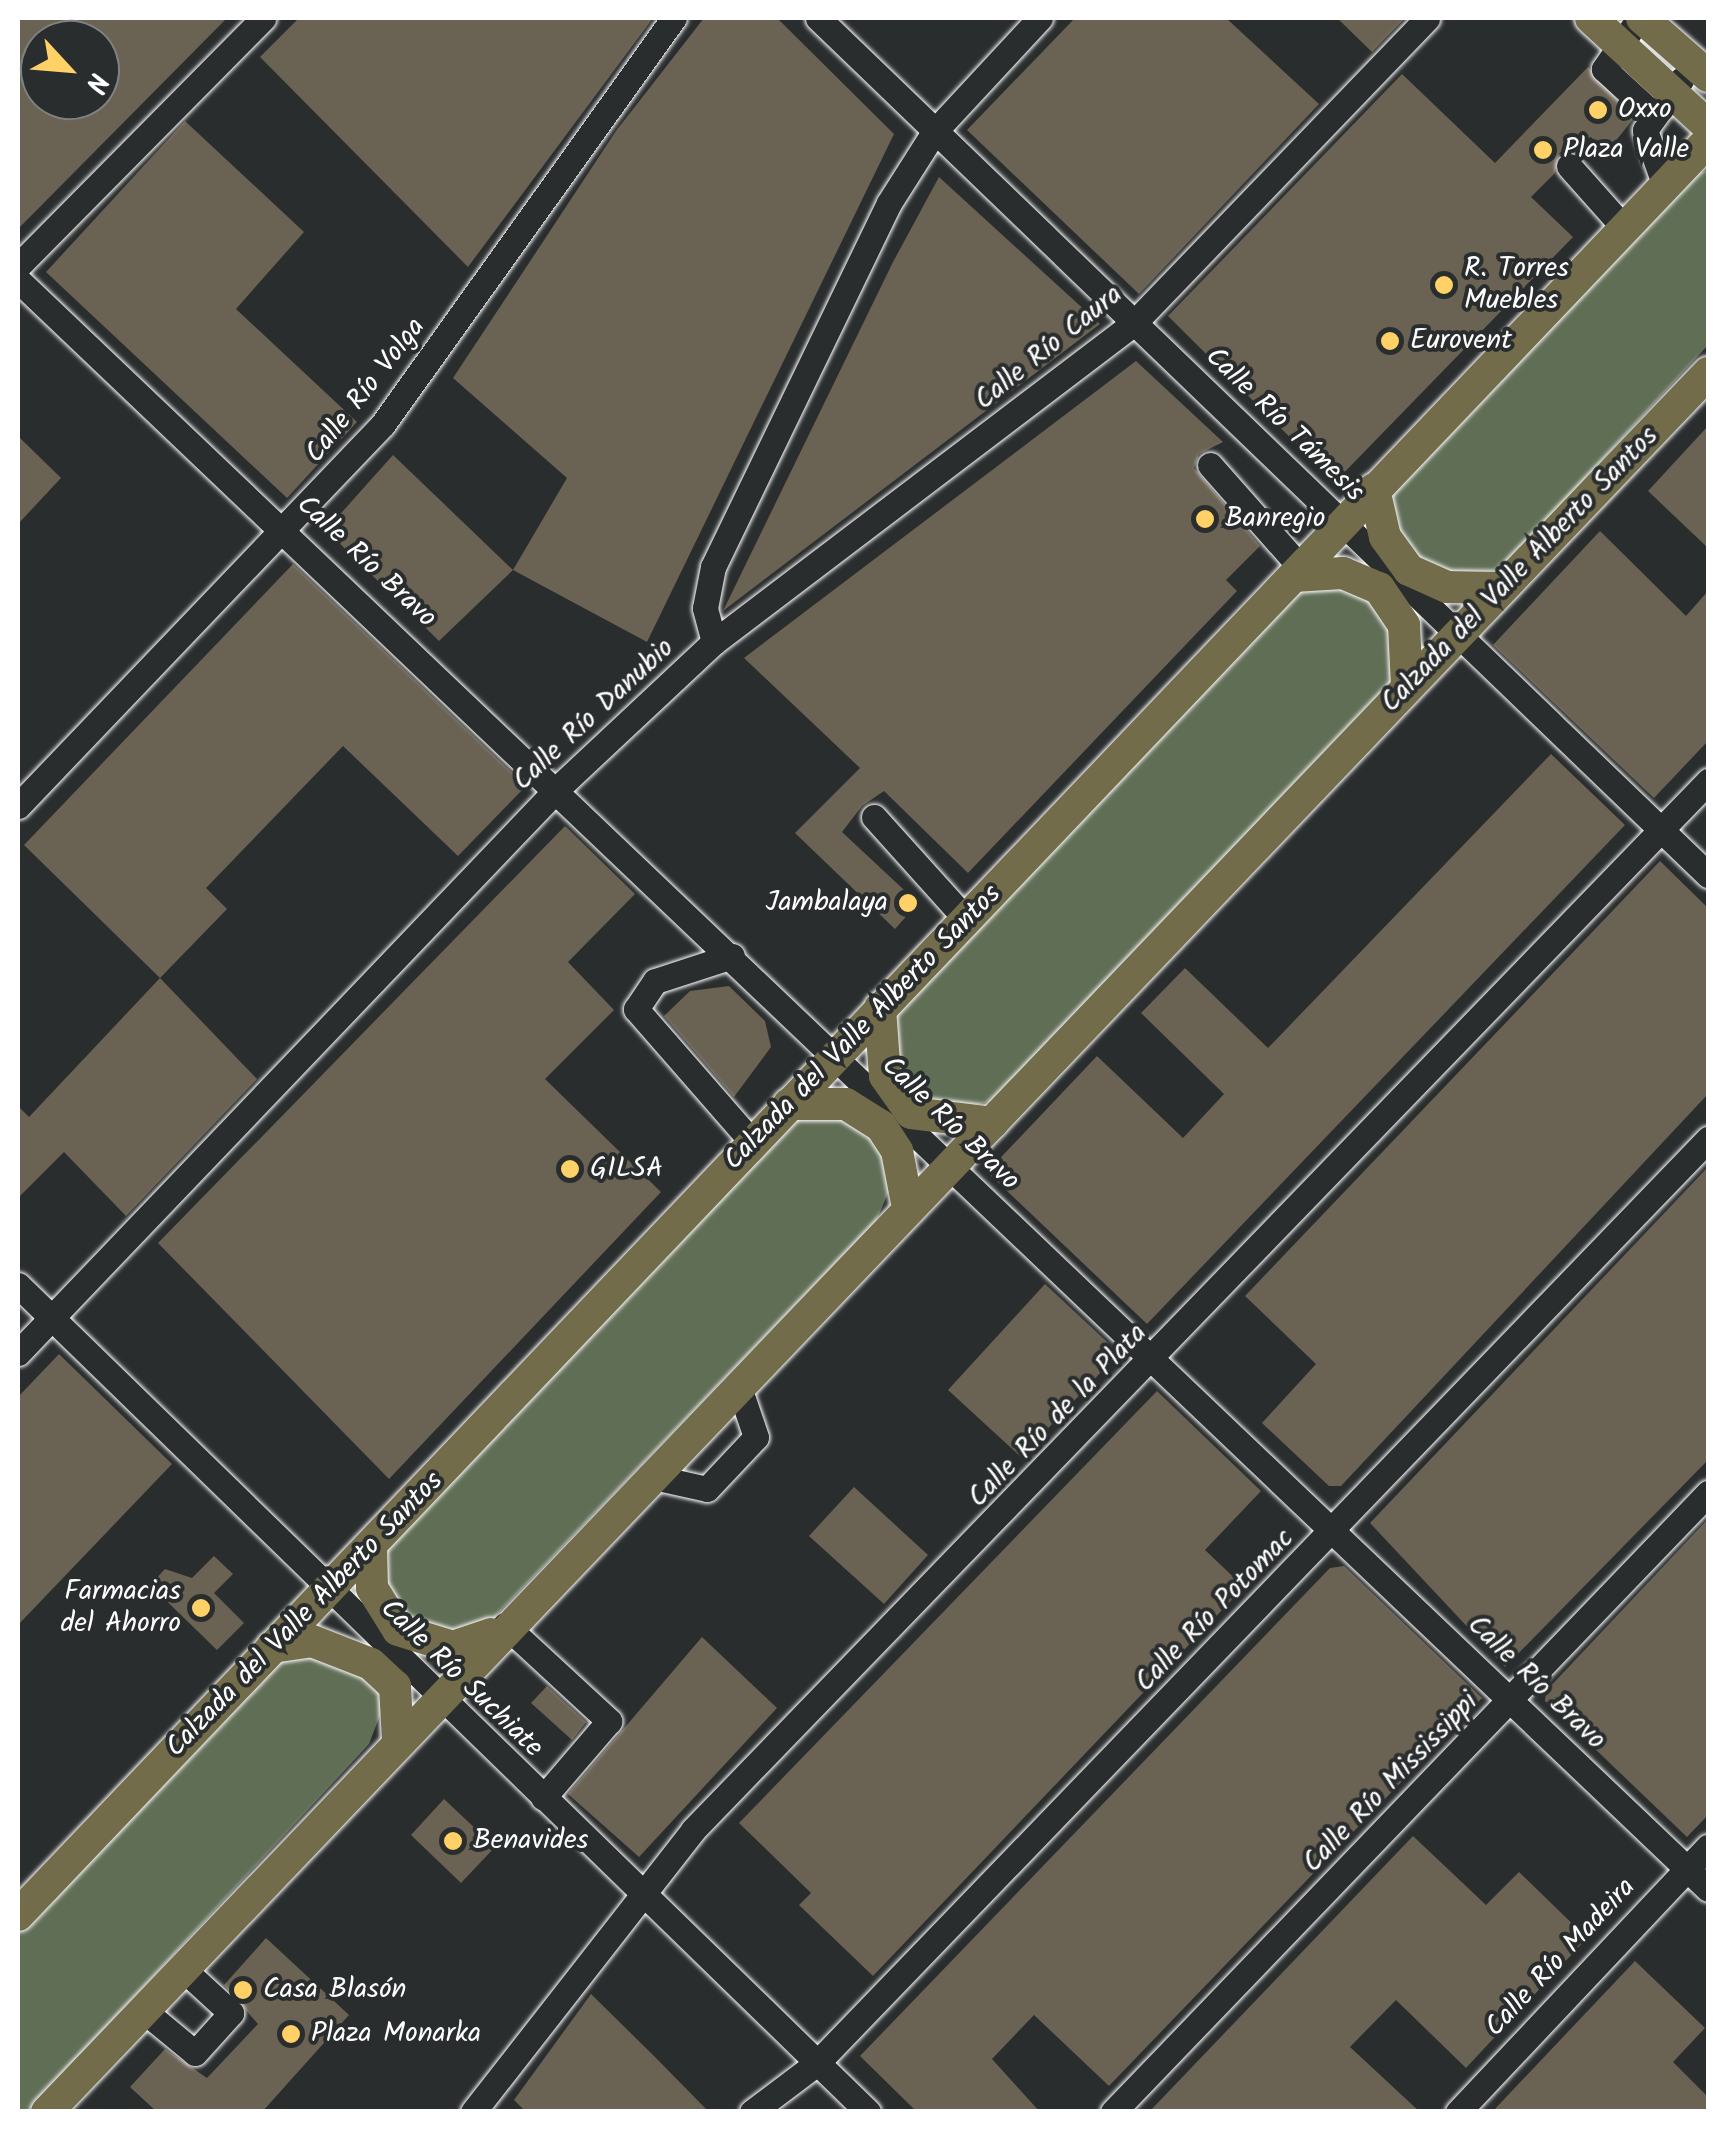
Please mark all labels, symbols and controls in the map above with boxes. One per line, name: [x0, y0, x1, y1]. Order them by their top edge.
north arrow: [20, 20, 120, 120]
text: N: [72, 65, 120, 100]
place label: Oxxo: [1618, 93, 1672, 127]
marker: Oxxo: [1587, 99, 1609, 121]
place label: Plaza Valle: [1563, 133, 1689, 167]
marker: Plaza Valle: [1532, 139, 1554, 161]
place label: R. Torres Muebles: [1464, 252, 1569, 318]
marker: R. Torres Muebles: [1433, 274, 1455, 296]
street label: Calle Río Caura: [968, 278, 1130, 418]
street label: Calle Río Volga: [299, 312, 433, 470]
place label: Eurovent: [1410, 324, 1512, 358]
marker: Eurovent: [1379, 330, 1401, 352]
street label: Calle Río Támesis: [1198, 341, 1370, 509]
street label: Calzada del Valle Alberto Santos: [1374, 420, 1666, 720]
street label: Calle Río Bravo: [289, 489, 443, 635]
place label: Banregio: [1225, 502, 1325, 536]
marker: Banregio: [1194, 508, 1216, 530]
street label: Calle Río Danubio: [506, 632, 682, 798]
street label: Calzada del Valle Alberto Santos: [717, 878, 1009, 1178]
place label: Jambalaya: [765, 886, 888, 920]
marker: Jambalaya: [897, 892, 919, 914]
street label: Calle Río Bravo: [874, 1050, 1026, 1198]
place label: GILSA: [590, 1152, 663, 1186]
marker: GILSA: [559, 1158, 581, 1180]
street label: Calle Río de la Plata: [962, 1317, 1154, 1515]
street label: Calzada del Valle Alberto Santos: [159, 1465, 451, 1765]
street label: Calle Río Potomac: [1129, 1522, 1301, 1700]
place label: Farmacias del Ahorro: [60, 1575, 181, 1641]
street label: Calle Río Suchiate: [373, 1593, 549, 1765]
marker: Farmacias del Ahorro: [190, 1597, 212, 1619]
street label: Calle Río Bravo: [1460, 1609, 1612, 1757]
street label: Calle Río Mississippi: [1296, 1686, 1486, 1880]
place label: Benavides: [473, 1824, 588, 1858]
marker: Benavides: [442, 1830, 464, 1852]
street label: Calle Río Madeira: [1479, 1871, 1643, 2045]
place label: Casa Blasón: [263, 1973, 407, 2007]
marker: Casa Blasón: [232, 1979, 254, 2001]
place label: Plaza Monarka: [311, 2017, 481, 2051]
marker: Plaza Monarka: [280, 2023, 302, 2045]

